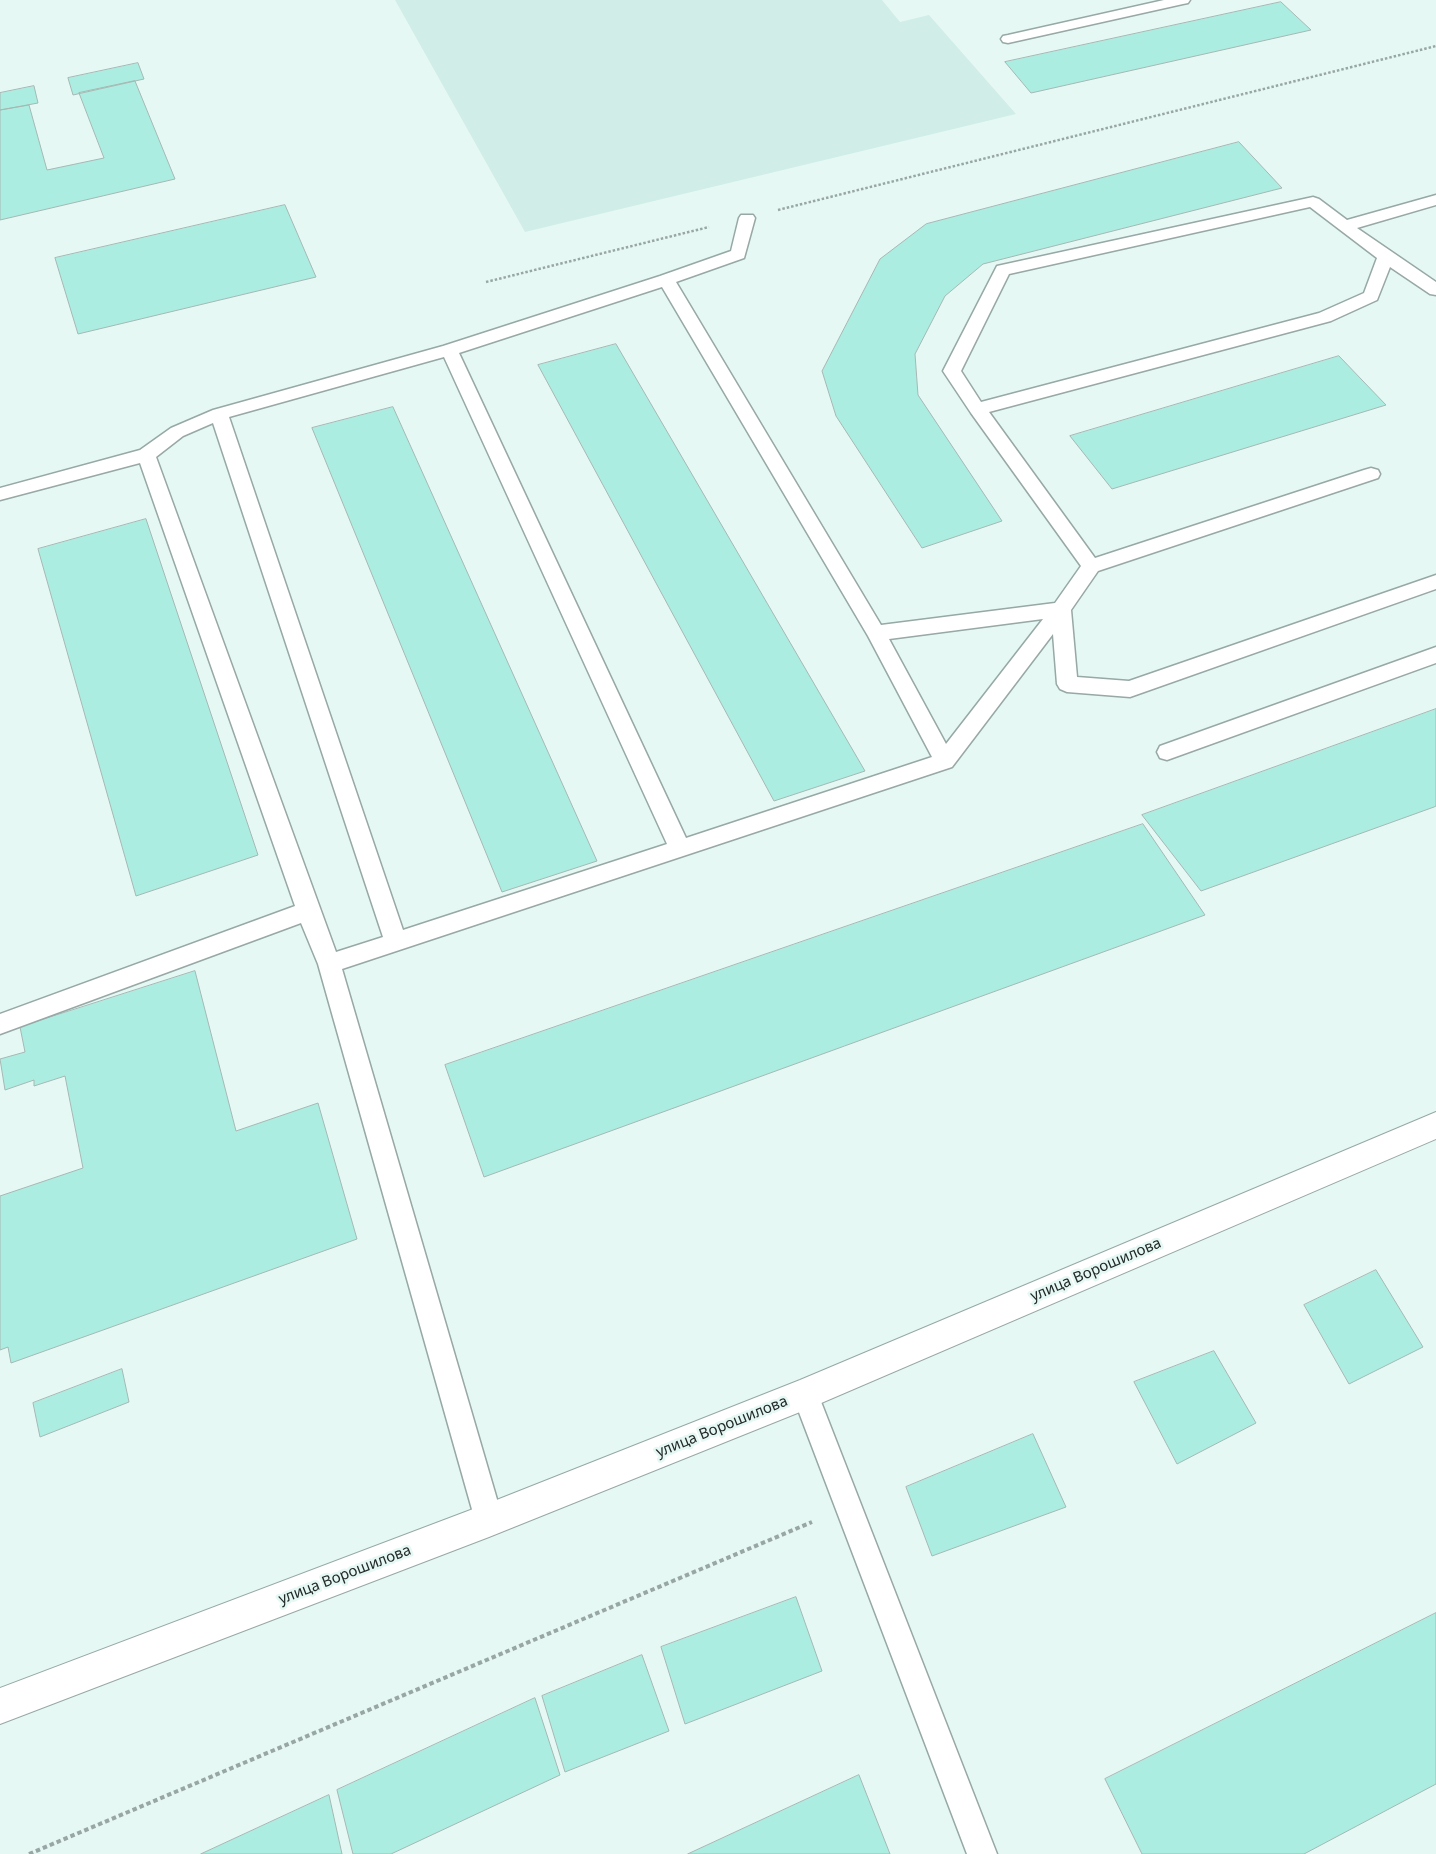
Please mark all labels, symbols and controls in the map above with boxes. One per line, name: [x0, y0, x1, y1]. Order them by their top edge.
street label: улица Ворошилова: [1028, 1234, 1164, 1306]
street label: улица Ворошилова: [654, 1392, 790, 1462]
street label: улица Ворошилова: [276, 1541, 414, 1609]

